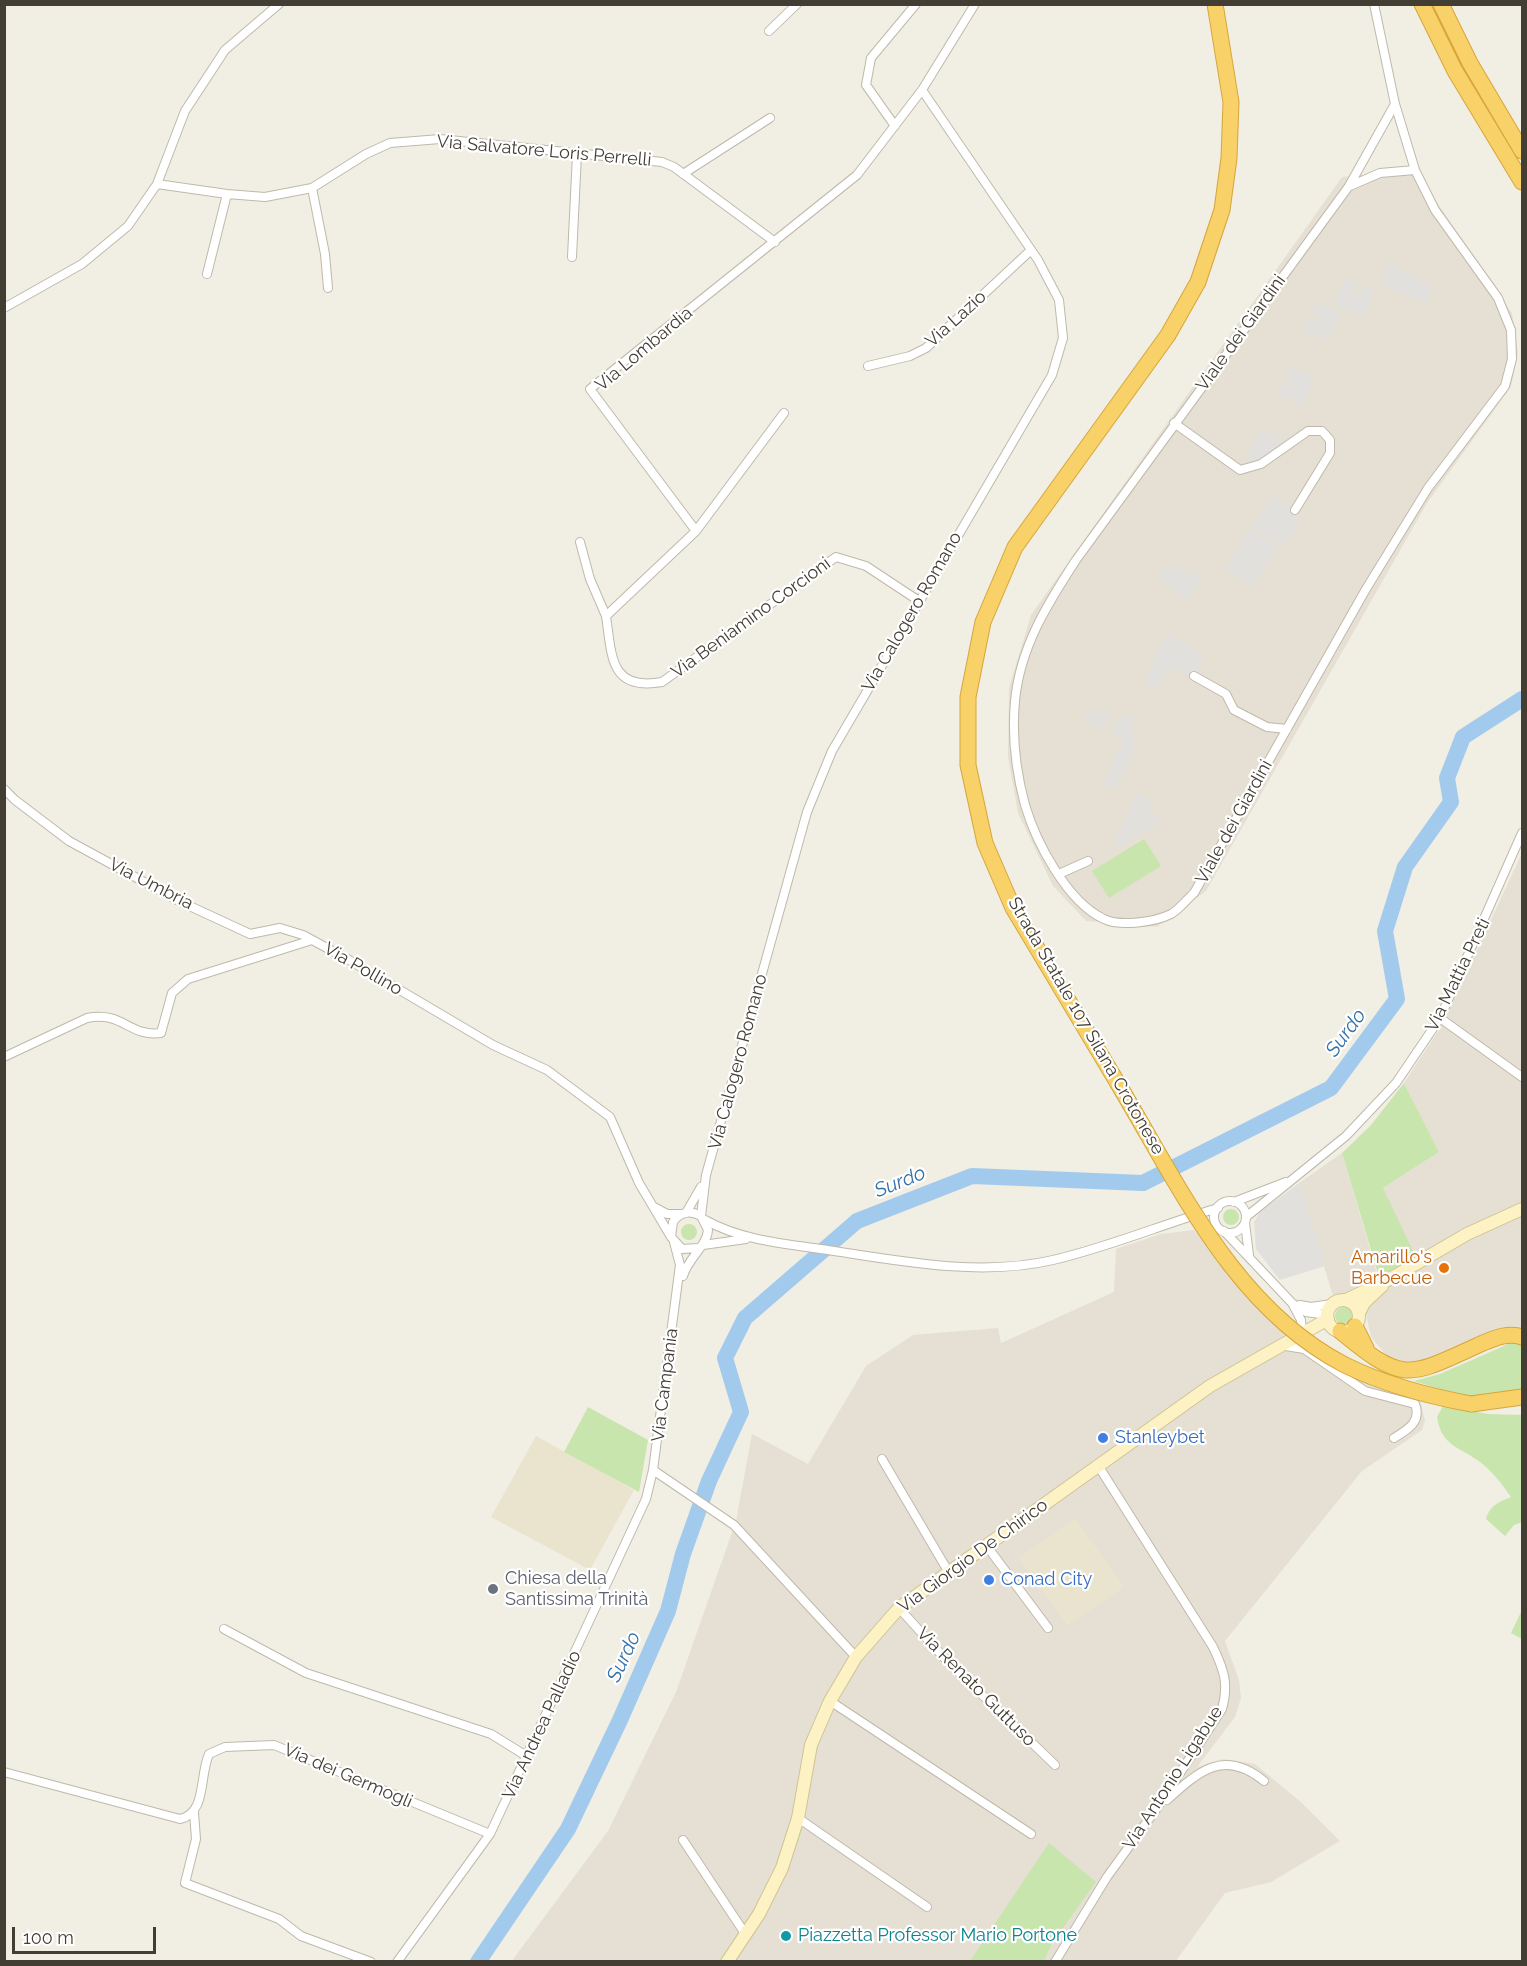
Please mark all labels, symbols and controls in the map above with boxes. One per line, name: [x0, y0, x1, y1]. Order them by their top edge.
street label: Via Salvatore Loris Perrelli: [436, 131, 652, 171]
street label: Viale dei Giardini: [1192, 271, 1290, 395]
street label: Via Lazio: [921, 286, 991, 352]
street label: Via Lombardia: [591, 302, 697, 396]
street label: Via Calogero Romano: [857, 528, 967, 696]
street label: Via Beniamino Corcioni: [667, 553, 835, 683]
street label: Viale dei Giardini: [1191, 756, 1277, 888]
street label: Via Umbria: [105, 854, 197, 914]
street label: Strada Statale 107 Silana Crotonese: [1003, 893, 1169, 1159]
street label: Via Mattia Preti: [1421, 915, 1495, 1035]
street label: Via Pollino: [320, 938, 406, 1000]
street label: Via Calogero Romano: [704, 972, 772, 1152]
water label: Surdo: [1321, 1004, 1371, 1062]
water label: Surdo: [871, 1161, 929, 1203]
place label: Amarillo's Barbecue: [1351, 1247, 1432, 1290]
marker: Amarillo's Barbecue: [1437, 1261, 1451, 1275]
street label: Via Campania: [647, 1327, 683, 1443]
place label: Stanleybet: [1115, 1427, 1205, 1449]
marker: Stanleybet: [1096, 1431, 1110, 1445]
street label: Via Giorgio De Chirico: [894, 1494, 1052, 1618]
place label: Chiesa della Santissima Trinità: [505, 1568, 648, 1610]
place label: Conad City: [1001, 1569, 1092, 1591]
marker: Conad City: [982, 1573, 996, 1587]
marker: Chiesa della Santissima Trinità: [486, 1582, 500, 1596]
street label: Via Renato Guttuso: [912, 1623, 1040, 1751]
water label: Surdo: [602, 1628, 646, 1686]
street label: Via Andrea Palladio: [498, 1647, 586, 1803]
street label: Via Antonio Ligabue: [1118, 1702, 1228, 1854]
street label: Via dei Germogli: [280, 1739, 416, 1813]
scale bar: [15, 1915, 159, 1953]
place label: Piazzetta Professor Mario Portone: [798, 1925, 1077, 1947]
text: 100 m: [23, 1927, 74, 1948]
marker: Piazzetta Professor Mario Portone: [779, 1929, 793, 1943]

